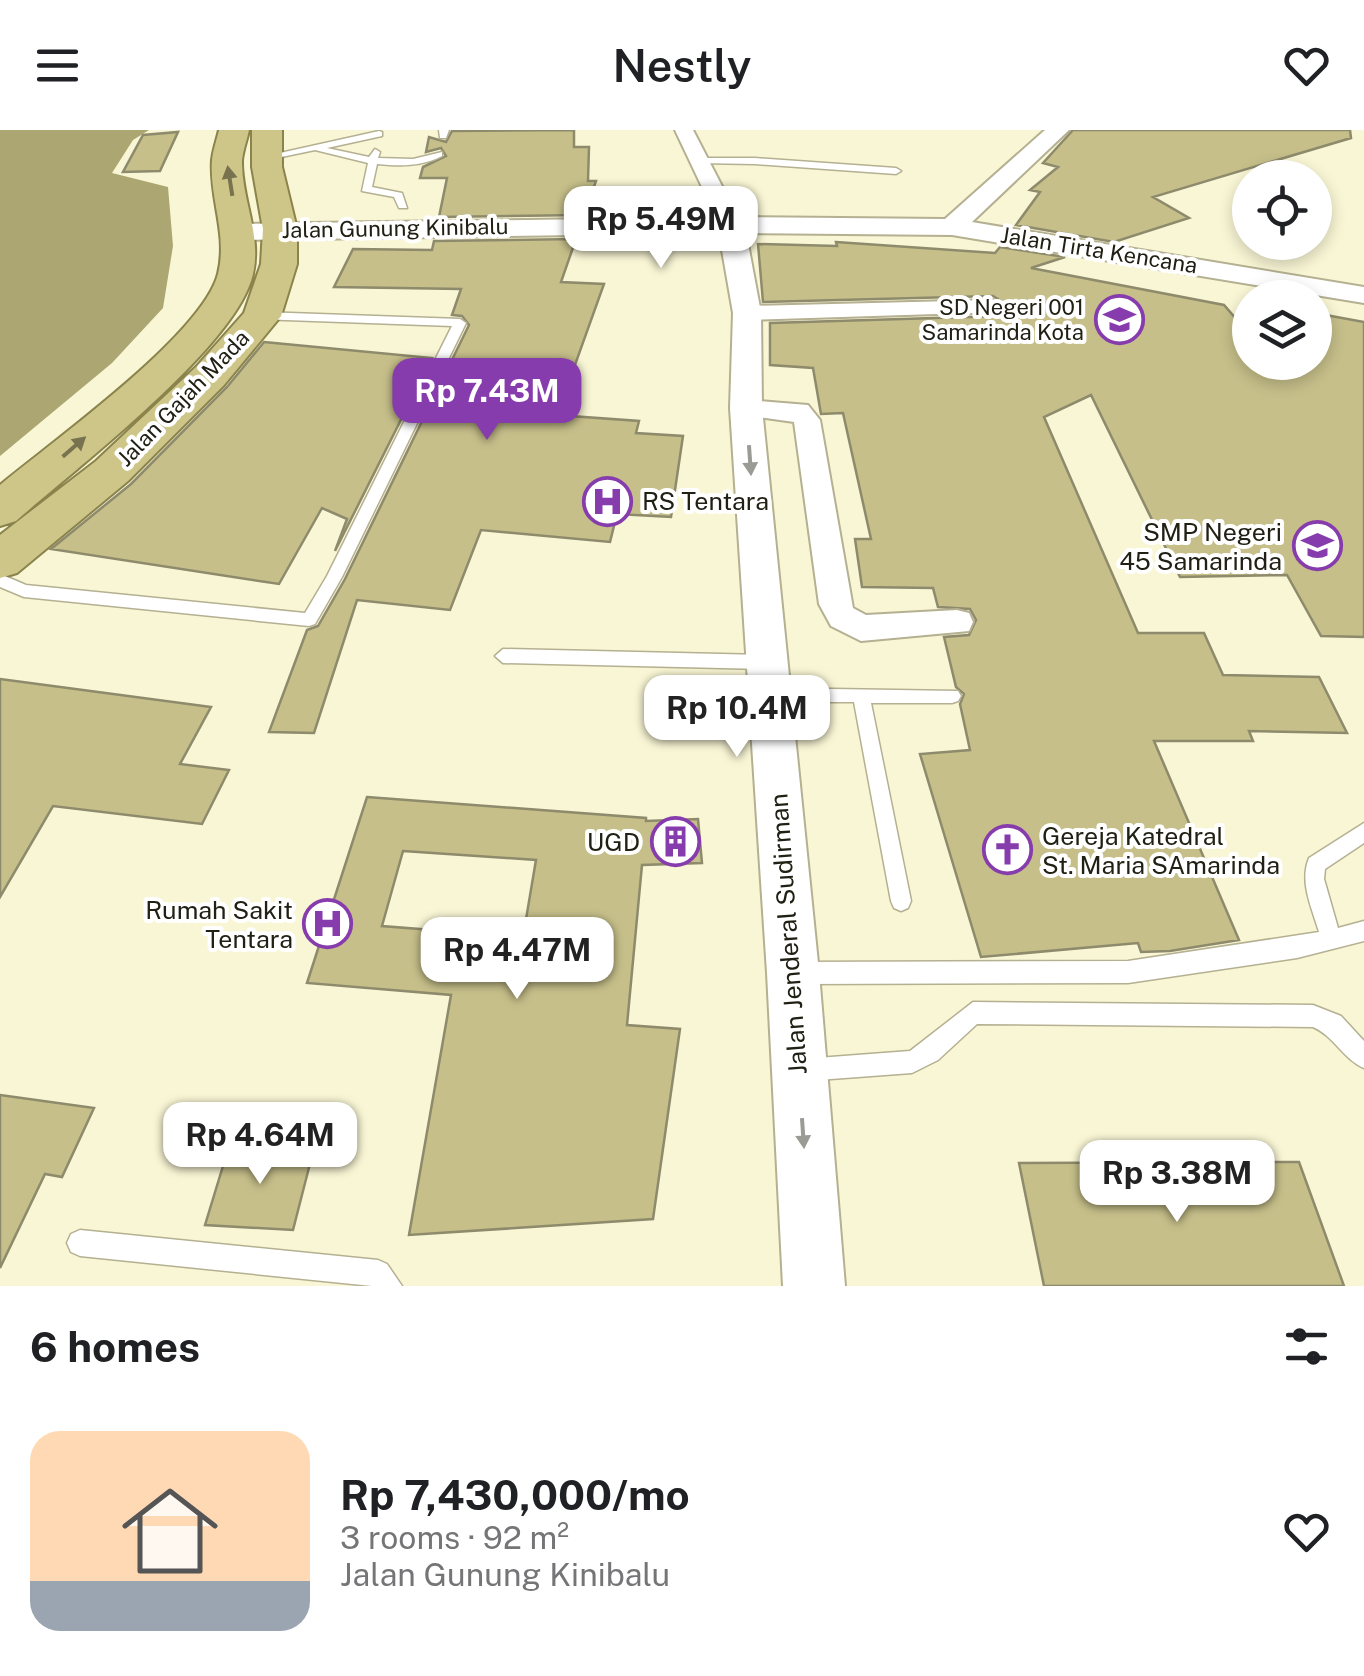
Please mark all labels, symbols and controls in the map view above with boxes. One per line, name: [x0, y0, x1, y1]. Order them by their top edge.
icon: menu: [30, 38, 85, 93]
icon: heart: [1279, 38, 1334, 93]
text: Nestly: [613, 39, 751, 92]
map controls: [1232, 160, 1332, 380]
button: locate: [1232, 160, 1332, 260]
one-way arrow: [222, 164, 237, 196]
pin: Rp 5.49M: [558, 186, 764, 271]
text: Rp 5.49M: [586, 200, 736, 237]
street label: Jalan Gunung Kinibalu: [281, 213, 509, 243]
street label: Jalan Tirta Kencana: [999, 222, 1199, 278]
button: layers: [1232, 280, 1332, 380]
place label: SD Negeri 001 Samarinda Kota: [922, 294, 1084, 345]
school or university icon: SD Negeri 001 Samarinda Kota: [1093, 294, 1145, 346]
street label: Jalan Gajah Mada: [112, 325, 254, 471]
pin: Rp 7.43M: [384, 358, 590, 443]
text: Rp 7.43M: [414, 372, 560, 409]
one-way arrow: [62, 437, 87, 459]
one-way arrow: [743, 445, 759, 477]
hospital icon: RS Tentara: [581, 475, 633, 527]
place label: RS Tentara: [642, 486, 769, 516]
place label: SMP Negeri 45 Samarinda: [1119, 517, 1282, 576]
school or university icon: SMP Negeri 45 Samarinda: [1291, 520, 1343, 572]
pin: Rp 10.4M: [634, 675, 840, 760]
text: Rp 10.4M: [666, 689, 808, 726]
street label: Jalan Jenderal Sudirman: [763, 792, 813, 1076]
building icon: UGD: [649, 816, 701, 868]
place label: Gereja Katedral St. Maria SAmarinda: [1042, 821, 1280, 880]
church icon: Gereja Katedral St. Maria SAmarinda: [981, 824, 1033, 876]
place label: UGD: [587, 827, 640, 857]
place label: Rumah Sakit Tentara: [145, 895, 293, 954]
hospital icon: Rumah Sakit Tentara: [302, 898, 354, 950]
pin: Rp 4.47M: [414, 917, 620, 1002]
text: Rp 4.47M: [443, 931, 591, 968]
pin: Rp 4.64M: [157, 1102, 363, 1187]
text: Rp 4.64M: [185, 1116, 335, 1153]
one-way arrow: [795, 1118, 811, 1150]
pin: Rp 3.38M: [1074, 1140, 1280, 1225]
text: Rp 3.38M: [1102, 1154, 1252, 1191]
icon: filters: [1279, 1319, 1334, 1374]
text: 6 homes: [30, 1322, 200, 1371]
text: Rp 7,430,000/mo: [340, 1470, 690, 1519]
icon: home: [110, 1471, 230, 1591]
icon: heart: [1279, 1504, 1334, 1559]
text: 3 rooms · 92 m²: [340, 1519, 569, 1556]
text: Jalan Gunung Kinibalu: [340, 1556, 670, 1593]

